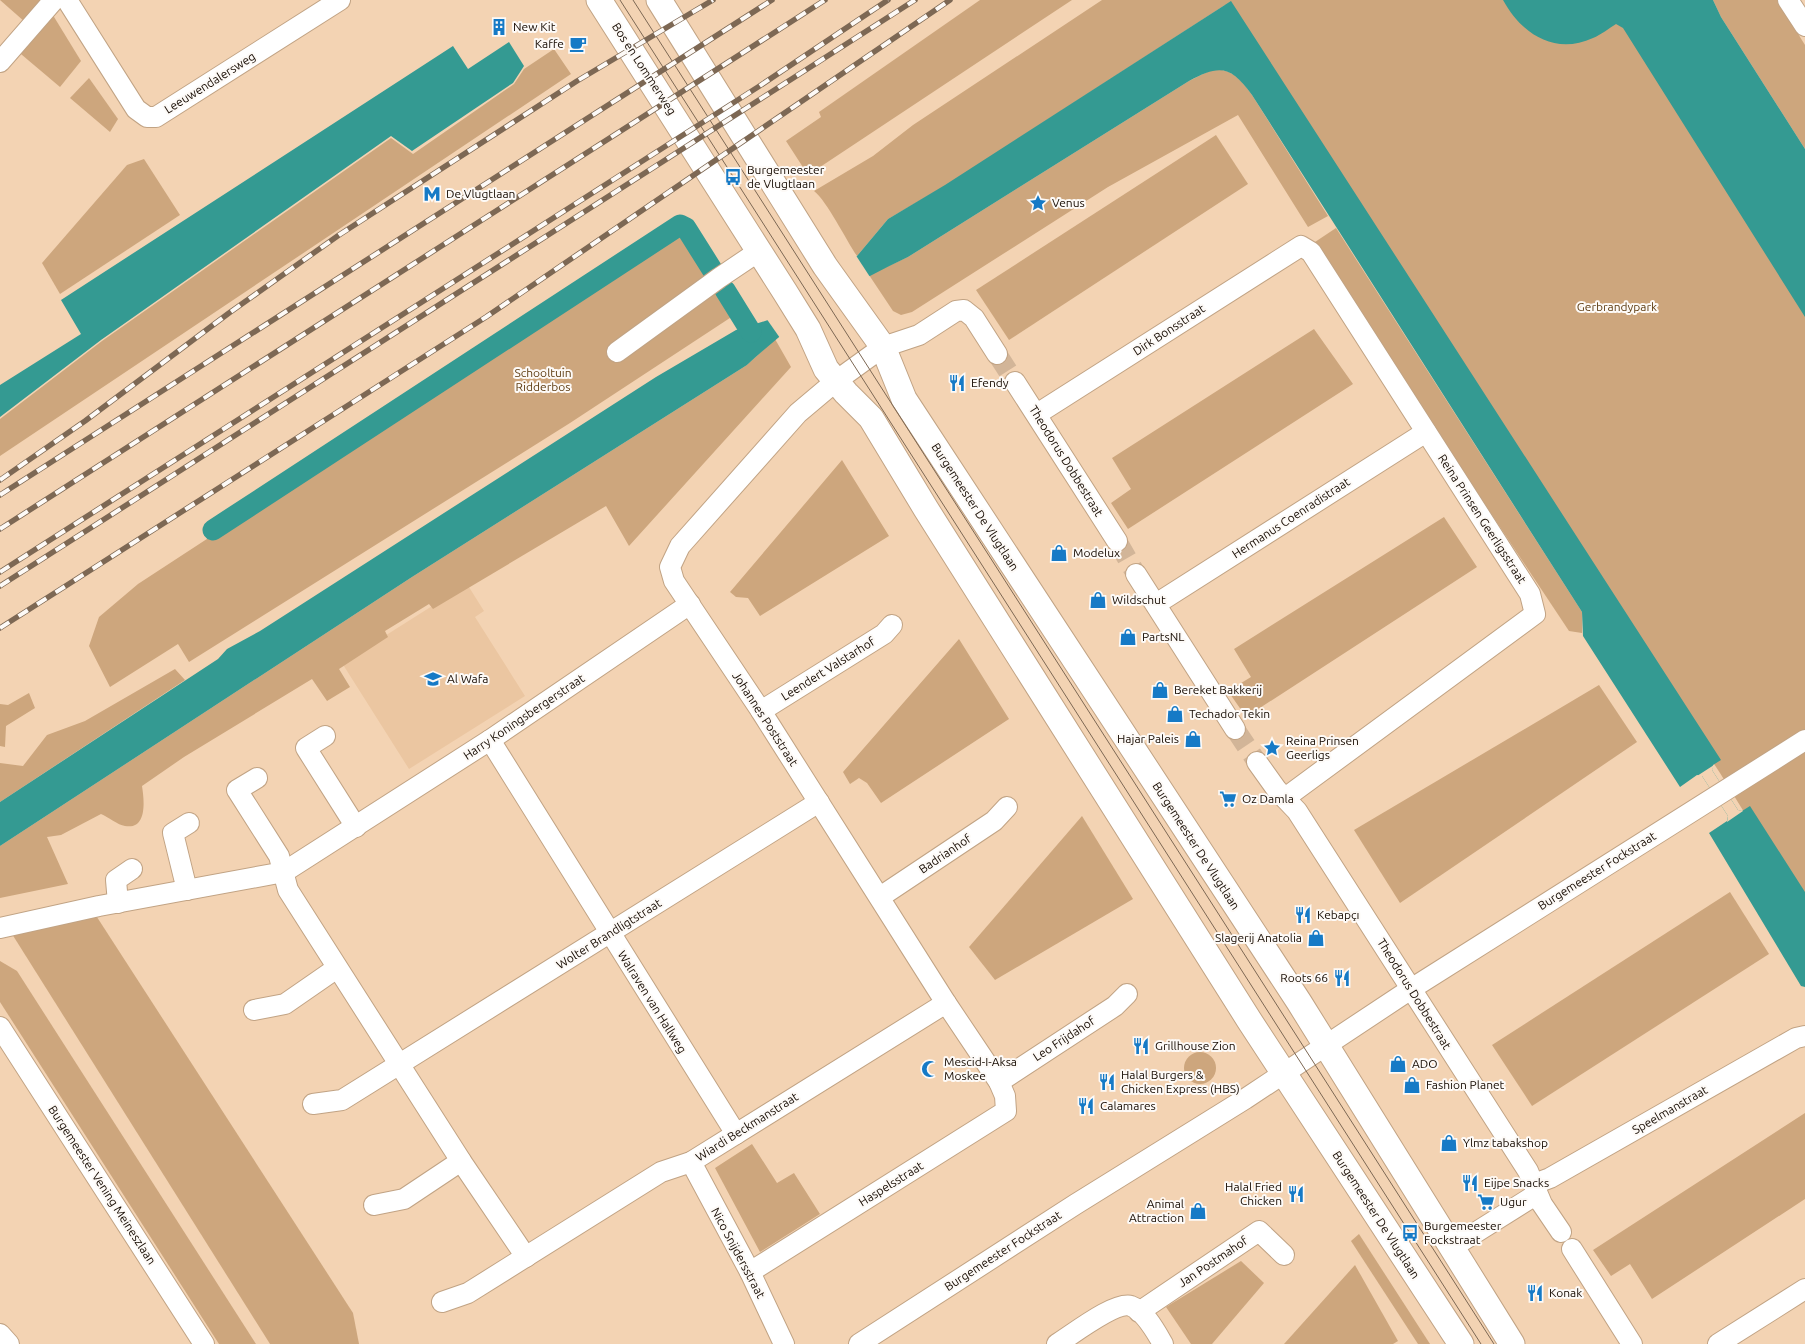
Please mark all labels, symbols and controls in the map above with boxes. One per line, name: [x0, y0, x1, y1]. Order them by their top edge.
building icon: New Kit: [489, 17, 509, 37]
place label: New Kit: [513, 20, 556, 33]
street label: Bos en Lommerweg: [610, 20, 679, 117]
cafe icon: Kaffe: [568, 34, 588, 54]
place label: Kaffe: [535, 37, 564, 50]
street label: Leeuwendalersweg: [162, 49, 257, 116]
place label: Burgemeester de Vlugtlaan: [747, 163, 825, 190]
bus stop icon: Burgemeester de Vlugtlaan: [723, 167, 743, 187]
metro station icon: De Vlugtlaan: [422, 184, 442, 204]
place label: De Vlugtlaan: [446, 187, 515, 200]
place icon: Venus: [1028, 193, 1048, 213]
place label: Venus: [1052, 196, 1085, 209]
park label: Gerbrandypark: [1577, 300, 1657, 313]
street label: Dirk Bonsstraat: [1130, 301, 1207, 358]
park label: Schooltuin Ridderbos: [514, 366, 572, 393]
restaurant icon: Efendy: [947, 373, 967, 393]
place label: Efendy: [971, 376, 1009, 389]
street label: Theodorus Dobbestraat: [1027, 403, 1106, 519]
street label: Burgemeester De Vlugtlaan: [929, 441, 1022, 573]
street label: Reina Prinsen Geerligsstraat: [1436, 452, 1529, 586]
street label: Hermanus Coenradistraat: [1229, 474, 1352, 561]
shop icon: Modelux: [1049, 543, 1069, 563]
place label: Modelux: [1073, 546, 1120, 559]
shop icon: Wildschut: [1088, 590, 1108, 610]
place label: Wildschut: [1112, 593, 1166, 606]
shop icon: PartsNL: [1118, 627, 1138, 647]
place label: PartsNL: [1142, 630, 1184, 643]
street label: Leendert Valstarhof: [779, 634, 877, 703]
school or university icon: Al Wafa: [423, 669, 443, 689]
street label: Johannes Poststraat: [730, 669, 801, 769]
street label: Harry Koningsbergerstraat: [461, 671, 587, 762]
place label: Al Wafa: [447, 672, 488, 685]
shop icon: Bereket Bakkerij: [1150, 680, 1170, 700]
place label: Bereket Bakkerij: [1174, 683, 1262, 696]
shop icon: Techador Tekin: [1165, 704, 1185, 724]
place label: Techador Tekin: [1189, 707, 1270, 720]
shop icon: Hajar Paleis: [1183, 729, 1203, 749]
place label: Hajar Paleis: [1117, 732, 1179, 745]
place label: Reina Prinsen Geerligs: [1286, 734, 1359, 761]
place icon: Reina Prinsen Geerligs: [1262, 738, 1282, 758]
street label: Burgemeester De Vlugtlaan: [1150, 780, 1243, 912]
supermarket icon: Oz Damla: [1218, 789, 1238, 809]
place label: Oz Damla: [1242, 792, 1294, 805]
street label: Burgemeester Fockstraat: [1535, 829, 1658, 912]
street label: Badrianhof: [916, 831, 973, 876]
street label: Wolter Brandligtstraat: [554, 896, 664, 971]
restaurant icon: Kebapçı: [1293, 905, 1313, 925]
place label: Kebapçı: [1317, 908, 1359, 921]
shop icon: Slagerij Anatolia: [1306, 928, 1326, 948]
place label: Slagerij Anatolia: [1215, 931, 1302, 944]
street label: Theodorus Dobbestraat: [1375, 936, 1454, 1052]
street label: Walraven van Hallweg: [616, 948, 689, 1055]
restaurant icon: Roots 66: [1332, 968, 1352, 988]
place label: Roots 66: [1280, 971, 1328, 984]
street label: Leo Frijdahof: [1031, 1014, 1097, 1063]
restaurant icon: Grillhouse Zion: [1131, 1036, 1151, 1056]
place label: Grillhouse Zion: [1155, 1039, 1236, 1052]
shop icon: ADO: [1388, 1054, 1408, 1074]
place label: Mescid-I-Aksa Moskee: [944, 1055, 1017, 1082]
place label: ADO: [1412, 1057, 1438, 1070]
mosque icon: Mescid-I-Aksa Moskee: [920, 1059, 940, 1079]
place label: Halal Burgers & Chicken Express (HBS): [1121, 1068, 1240, 1096]
restaurant icon: Halal Burgers & Chicken Express (HBS): [1097, 1072, 1117, 1092]
shop icon: Fashion Planet: [1402, 1075, 1422, 1095]
place label: Fashion Planet: [1426, 1078, 1505, 1091]
street label: Speelmanstraat: [1630, 1083, 1710, 1136]
street label: Wiardi Beckmanstraat: [693, 1090, 801, 1163]
restaurant icon: Calamares: [1076, 1096, 1096, 1116]
place label: Calamares: [1100, 1099, 1156, 1112]
street label: Burgemeester Vening Meineszlaan: [46, 1103, 159, 1267]
shop icon: Ylmz tabakshop: [1439, 1133, 1459, 1153]
place label: Ylmz tabakshop: [1463, 1136, 1548, 1149]
street label: Burgemeester De Vlugtlaan: [1330, 1149, 1423, 1281]
street label: Haspelsstraat: [856, 1159, 925, 1208]
restaurant icon: Eijpe Snacks: [1460, 1173, 1480, 1193]
place label: Eijpe Snacks: [1484, 1176, 1549, 1189]
place label: Halal Fried Chicken: [1225, 1180, 1282, 1207]
restaurant icon: Halal Fried Chicken: [1286, 1184, 1306, 1204]
supermarket icon: Ugur: [1476, 1192, 1496, 1212]
place label: Ugur: [1500, 1195, 1527, 1208]
place label: Animal Attraction: [1129, 1197, 1184, 1224]
shop icon: Animal Attraction: [1188, 1201, 1208, 1221]
street label: Nico Snijdersstraat: [709, 1205, 768, 1301]
street label: Burgemeester Fockstraat: [942, 1208, 1064, 1293]
place label: Burgemeester Fockstraat: [1424, 1219, 1502, 1246]
bus stop icon: Burgemeester Fockstraat: [1400, 1223, 1420, 1243]
street label: Jan Postmahof: [1176, 1233, 1250, 1290]
restaurant icon: Konak: [1525, 1283, 1545, 1303]
place label: Konak: [1549, 1286, 1582, 1299]

